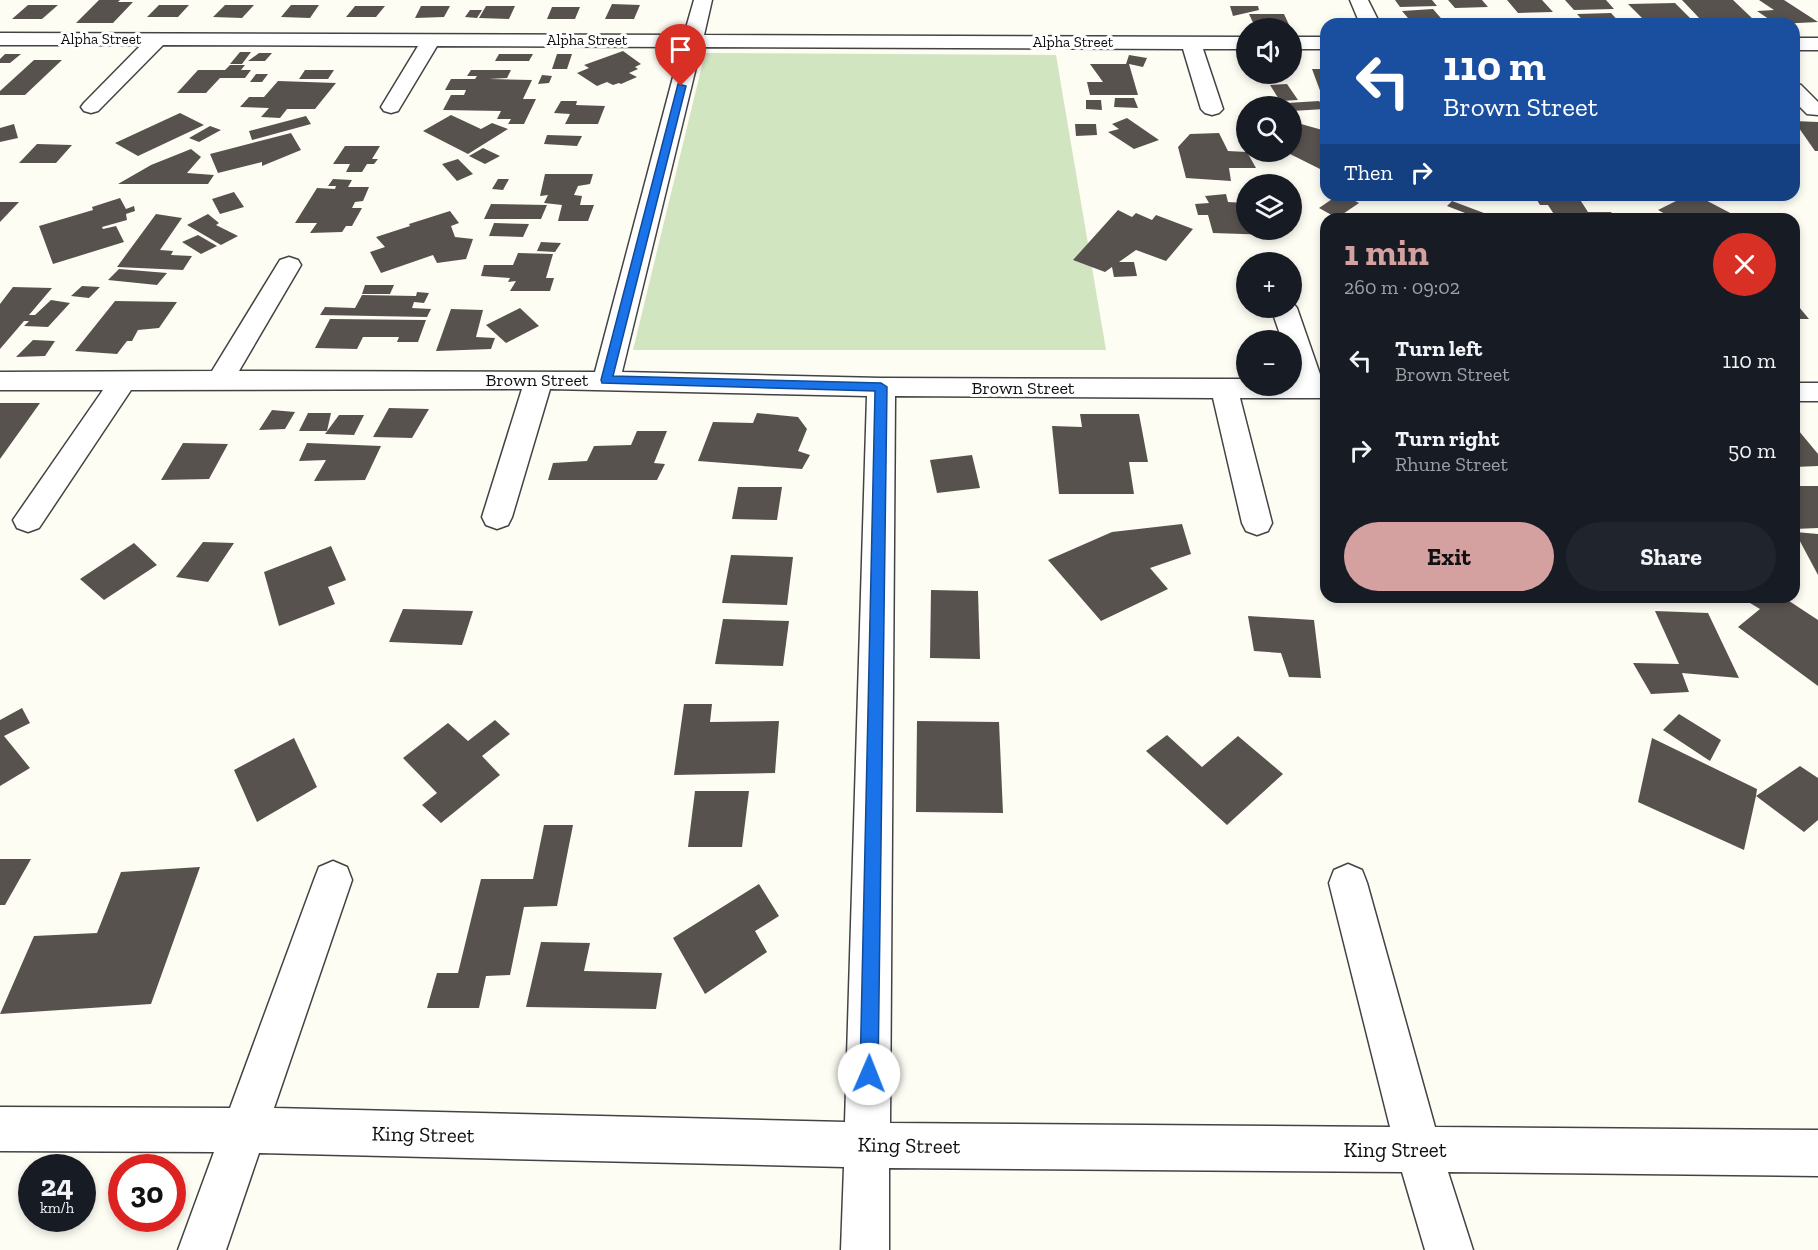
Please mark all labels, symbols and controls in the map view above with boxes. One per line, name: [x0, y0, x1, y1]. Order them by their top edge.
map controls: [1236, 18, 1302, 396]
button: sound: [1236, 18, 1302, 84]
pin: [655, 24, 706, 86]
street label: Alpha Street: [61, 30, 142, 48]
street label: Alpha Street: [547, 31, 628, 49]
icon: arrive: [664, 33, 697, 66]
street label: Alpha Street: [1033, 33, 1114, 51]
text: 110 m: [1443, 40, 1546, 91]
icon: left: [1344, 42, 1422, 120]
text: Brown Street: [1443, 91, 1598, 123]
button: search: [1236, 96, 1302, 162]
icon: right: [1405, 156, 1438, 189]
text: Then: [1344, 159, 1393, 186]
button: layers: [1236, 174, 1302, 240]
text: 1 min: [1344, 231, 1429, 274]
button: close: [1713, 233, 1776, 296]
button: +: [1236, 252, 1302, 318]
text: 260 m · 09:02: [1344, 275, 1460, 299]
button: −: [1236, 330, 1302, 396]
text: Turn left: [1395, 335, 1482, 362]
icon: left: [1344, 344, 1377, 377]
text: 110 m: [1722, 347, 1776, 374]
text: Brown Street: [1395, 362, 1510, 386]
street label: Brown Street: [485, 369, 589, 391]
street label: Brown Street: [971, 377, 1075, 399]
text: Turn right: [1395, 425, 1499, 452]
icon: right: [1344, 434, 1377, 467]
text: 50 m: [1728, 437, 1776, 464]
text: Rhune Street: [1395, 452, 1508, 476]
button: Exit: [1344, 522, 1554, 591]
button: Share: [1566, 522, 1776, 591]
position arrow: [837, 1042, 901, 1106]
street label: King Street: [371, 1121, 475, 1147]
street label: King Street: [857, 1132, 961, 1158]
street label: King Street: [1343, 1137, 1447, 1162]
speed limit sign: 30: [108, 1154, 186, 1232]
text: 24: [40, 1168, 74, 1204]
text: km/h: [40, 1199, 74, 1217]

